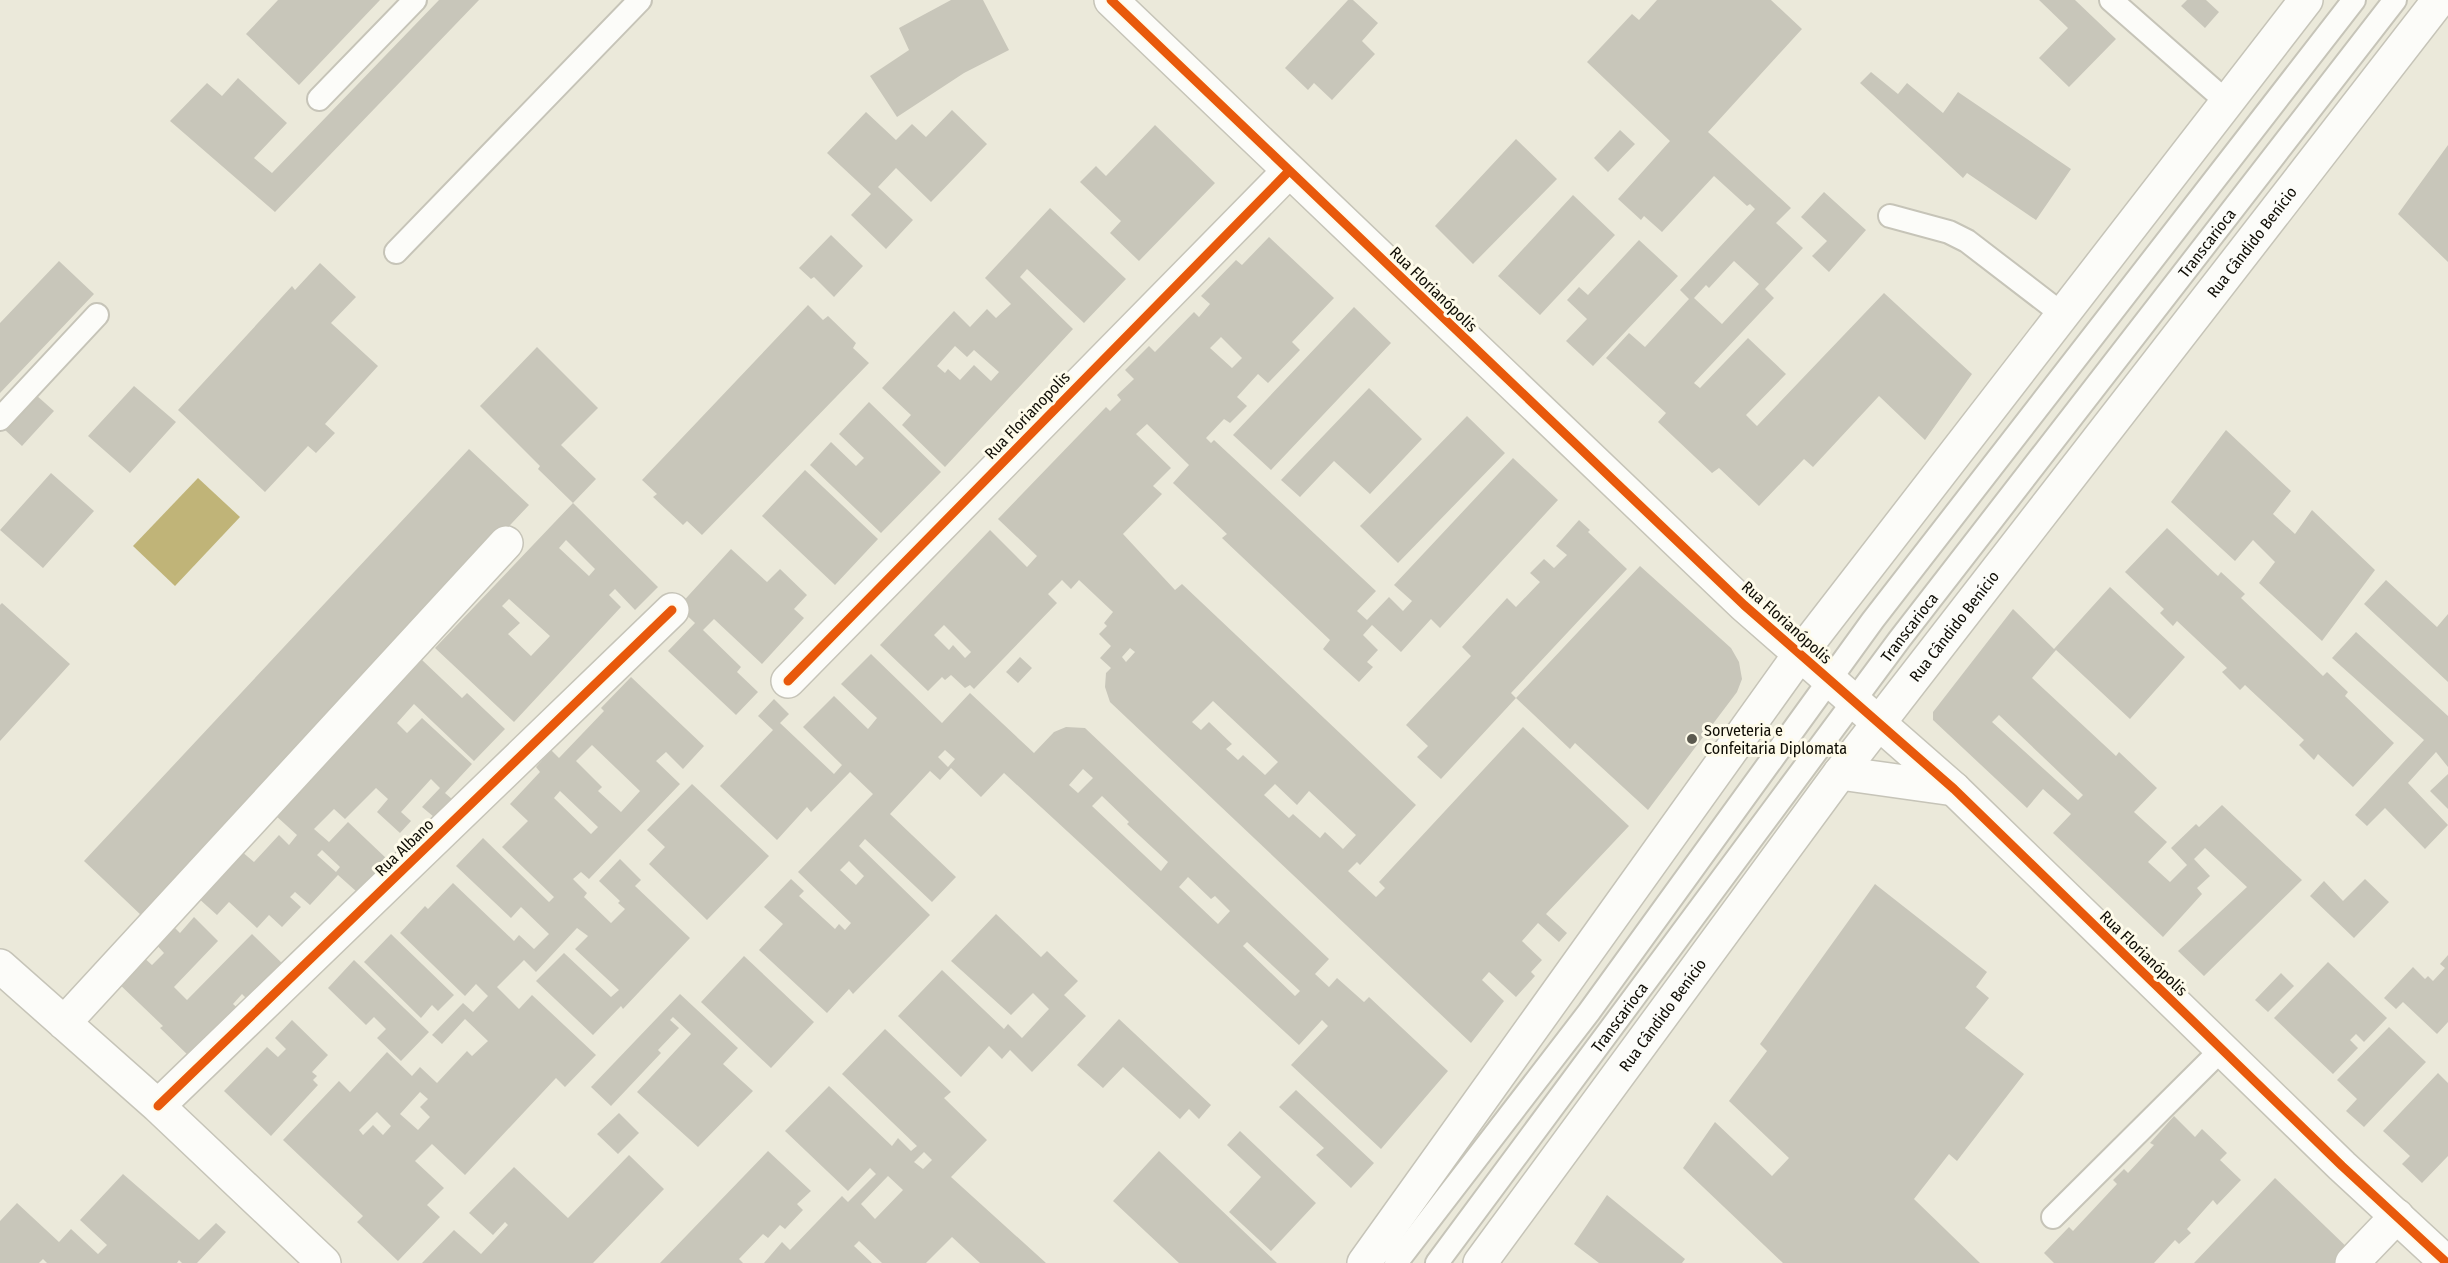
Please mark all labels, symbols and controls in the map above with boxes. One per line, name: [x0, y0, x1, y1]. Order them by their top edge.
street label: Rua Cândido Benício: [2203, 183, 2301, 301]
street label: Transcarioca: [2174, 205, 2240, 282]
street label: Rua Florianópolis: [1386, 243, 1482, 336]
street label: Rua Florianopolis: [981, 367, 1074, 463]
street label: Rua Cândido Benício: [1905, 567, 2003, 685]
street label: Rua Florianópolis: [1738, 577, 1836, 668]
street label: Transcarioca: [1877, 589, 1942, 666]
place label: Sorveteria e Confeitaria Diplomata: [1704, 721, 1847, 758]
marker: Sorveteria e Confeitaria Diplomata: [1685, 732, 1699, 746]
street label: Rua Albano: [371, 815, 438, 880]
street label: Rua Florianópolis: [2096, 907, 2192, 1000]
street label: Rua Cândido Benício: [1615, 955, 1710, 1075]
street label: Transcarioca: [1588, 979, 1652, 1056]

